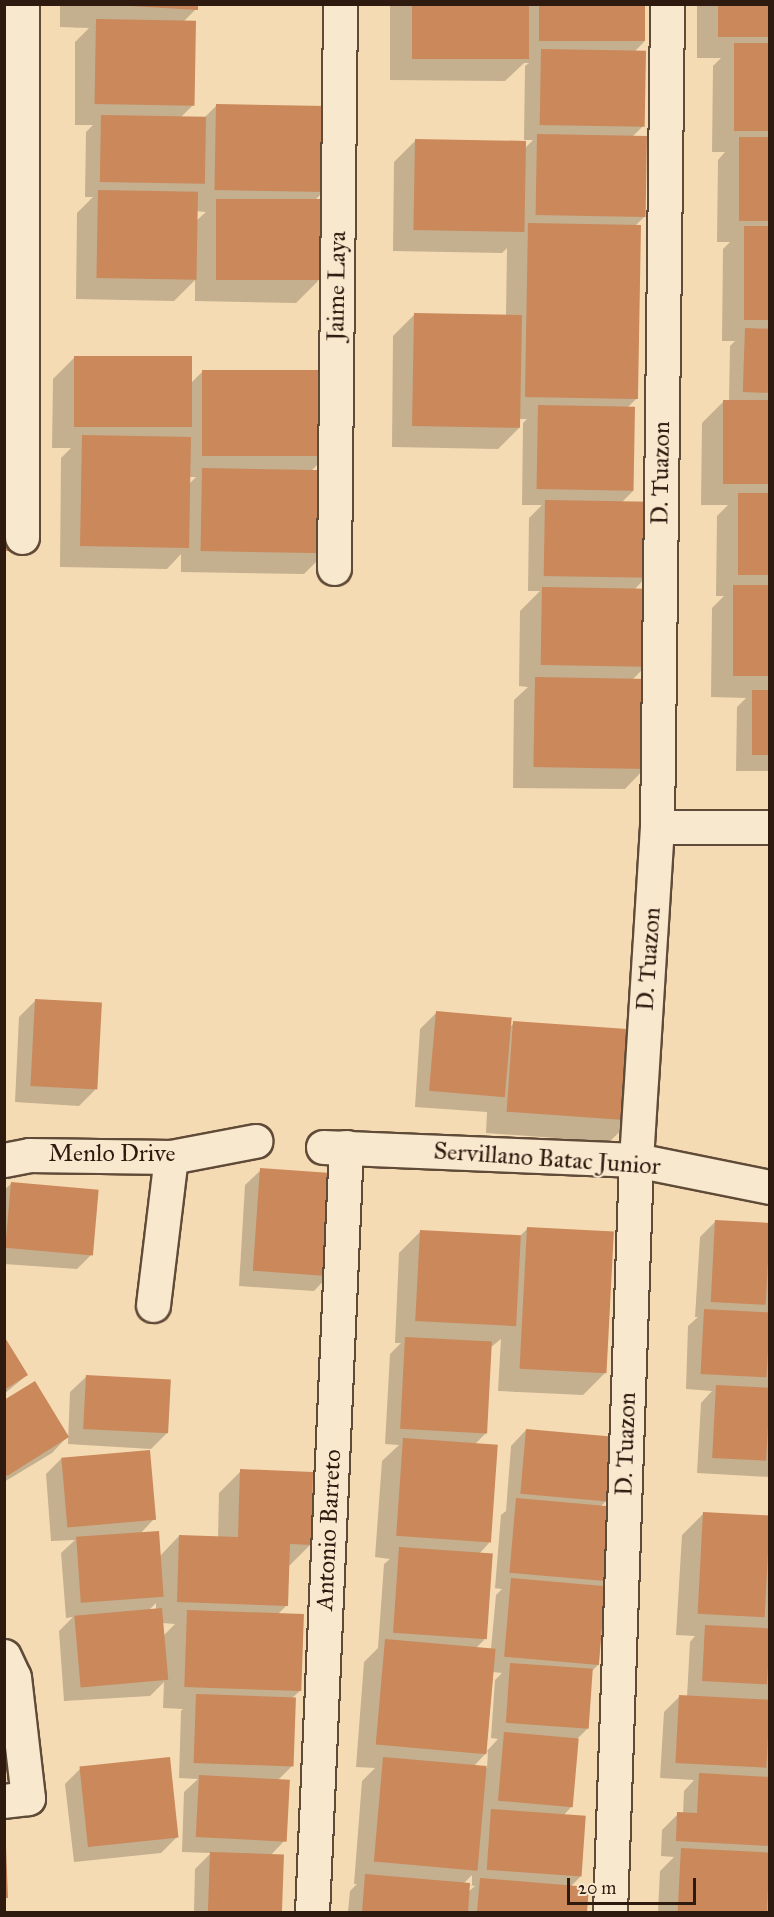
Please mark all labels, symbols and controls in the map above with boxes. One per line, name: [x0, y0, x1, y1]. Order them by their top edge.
street label: Jaime Laya: [322, 231, 352, 341]
street label: D. Tuazon: [646, 421, 676, 525]
street label: D. Tuazon: [631, 906, 667, 1012]
street label: Servillano Batac Junior: [433, 1137, 661, 1181]
street label: Menlo Drive: [49, 1140, 175, 1168]
street label: D. Tuazon: [610, 1392, 642, 1496]
street label: Antonio Barreto: [310, 1449, 348, 1611]
scale bar: [570, 1866, 699, 1904]
text: 20 m: [578, 1877, 616, 1899]

